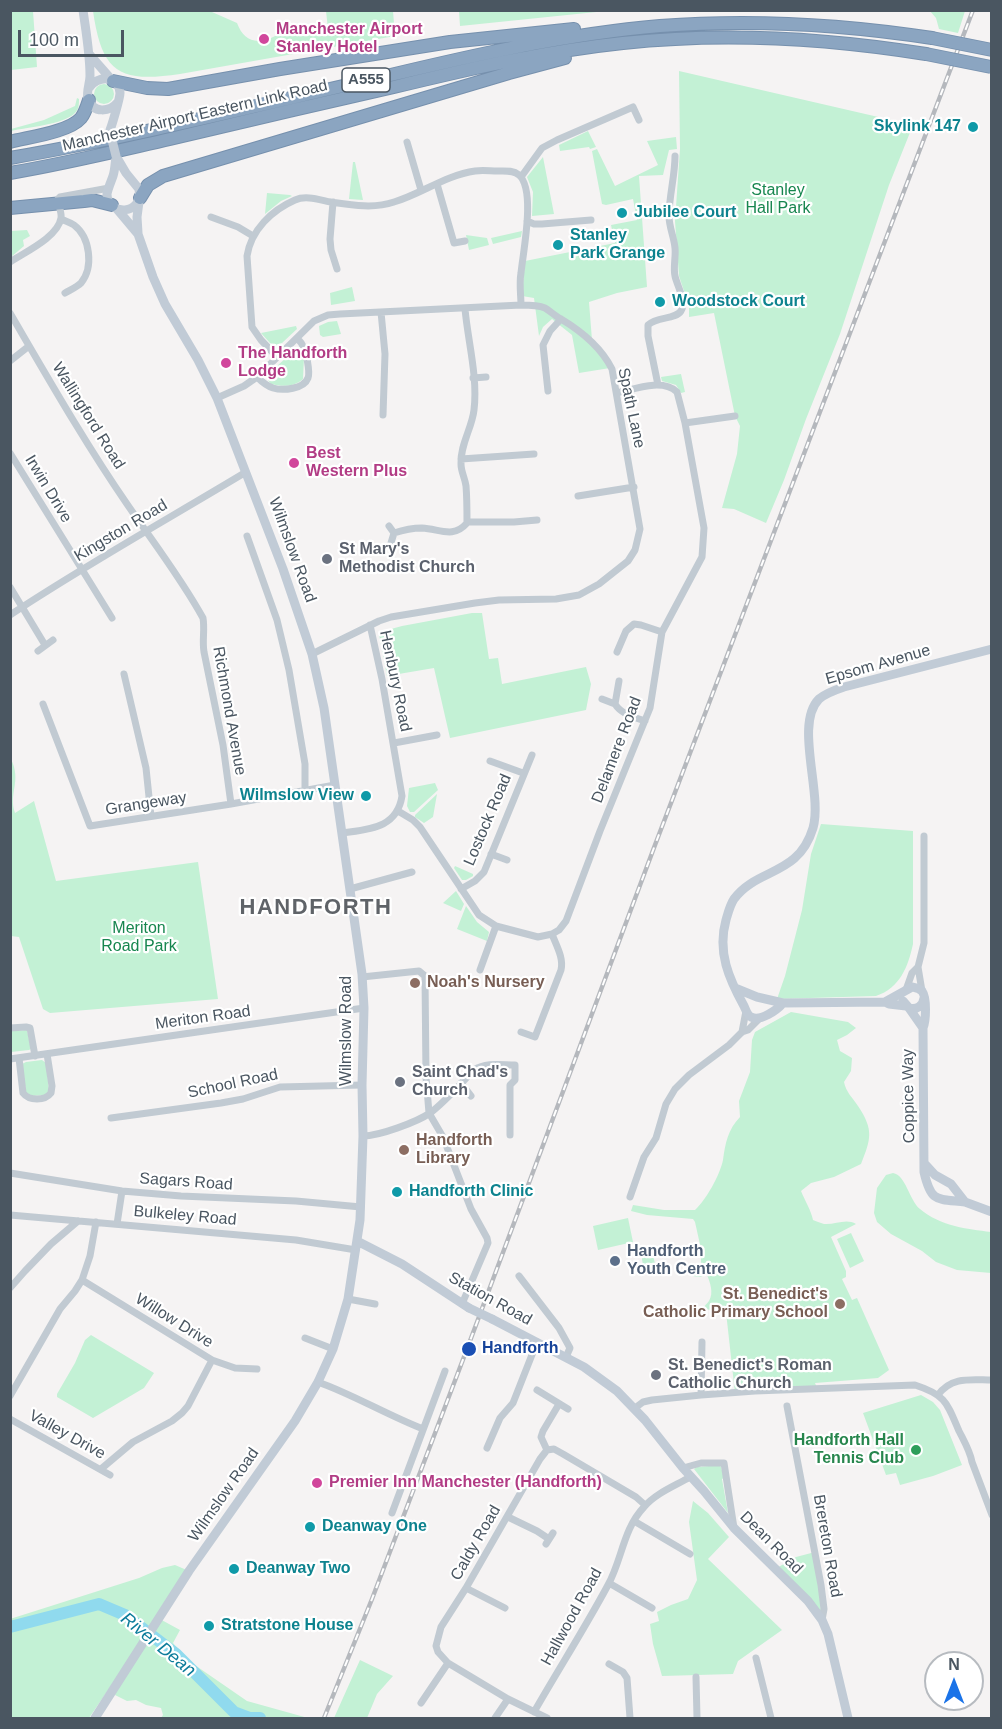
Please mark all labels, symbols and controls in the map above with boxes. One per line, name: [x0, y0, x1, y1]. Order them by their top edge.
scale bar: [21, 18, 128, 56]
place label: Manchester Airport Stanley Hotel: [276, 20, 423, 58]
text: 100 m: [29, 30, 79, 50]
marker: Manchester Airport Stanley Hotel: [257, 32, 271, 46]
road number: A555: [342, 68, 390, 92]
street label: Manchester Airport Eastern Link Road: [61, 76, 329, 156]
place label: Skylink 147: [874, 117, 961, 137]
marker: Skylink 147: [966, 120, 980, 134]
park label: Stanley Hall Park: [746, 181, 810, 219]
place label: Jubilee Court: [634, 203, 736, 223]
marker: Jubilee Court: [615, 206, 629, 220]
place label: Stanley Park Grange: [570, 226, 665, 264]
marker: Stanley Park Grange: [551, 238, 565, 252]
place label: Woodstock Court: [672, 292, 805, 312]
marker: Woodstock Court: [653, 295, 667, 309]
place label: The Handforth Lodge: [238, 344, 347, 382]
marker: The Handforth Lodge: [219, 356, 233, 370]
street label: Wallingford Road: [47, 359, 129, 473]
street label: Spath Lane: [613, 366, 649, 450]
place label: Best Western Plus: [306, 444, 407, 482]
street label: Irwin Drive: [20, 452, 76, 526]
marker: Best Western Plus: [287, 456, 301, 470]
street label: Wilmslow Road: [264, 495, 320, 605]
street label: Kingston Road: [71, 496, 171, 566]
place label: St Mary's Methodist Church: [339, 540, 475, 578]
marker: St Mary's Methodist Church: [320, 552, 334, 566]
street label: Henbury Road: [375, 629, 415, 733]
street label: Epsom Avenue: [823, 641, 933, 689]
street label: Richmond Avenue: [208, 645, 250, 777]
street label: Delamere Road: [588, 694, 646, 806]
street label: Lostock Road: [460, 771, 516, 869]
place label: Wilmslow View: [240, 786, 354, 806]
street label: Grangeway: [104, 788, 188, 820]
marker: Wilmslow View: [359, 789, 373, 803]
district label: HANDFORTH: [240, 895, 392, 921]
park label: Meriton Road Park: [101, 919, 177, 957]
place label: Noah's Nursery: [427, 973, 545, 993]
street label: Wilmslow Road: [337, 976, 357, 1086]
marker: Noah's Nursery: [408, 976, 422, 990]
street label: Meriton Road: [154, 1002, 252, 1034]
street label: Coppice Way: [899, 1049, 919, 1143]
place label: Saint Chad's Church: [412, 1063, 508, 1101]
street label: School Road: [186, 1065, 280, 1103]
marker: Saint Chad's Church: [393, 1075, 407, 1089]
place label: Handforth Library: [416, 1131, 492, 1169]
marker: Handforth Library: [397, 1143, 411, 1157]
street label: Sagars Road: [139, 1169, 233, 1195]
place label: Handforth Clinic: [409, 1182, 533, 1202]
marker: Handforth Clinic: [390, 1185, 404, 1199]
street label: Bulkeley Road: [133, 1202, 237, 1230]
place label: Handforth Youth Centre: [627, 1242, 726, 1280]
marker: Handforth Youth Centre: [608, 1254, 622, 1268]
street label: Station Road: [445, 1268, 535, 1330]
place label: St. Benedict's Catholic Primary School: [643, 1285, 828, 1323]
street label: Willow Drive: [132, 1290, 216, 1352]
marker: St. Benedict's Catholic Primary School: [833, 1297, 847, 1311]
place label: Handforth: [482, 1339, 558, 1359]
marker: Handforth: [460, 1340, 478, 1358]
place label: St. Benedict's Roman Catholic Church: [668, 1356, 832, 1394]
marker: St. Benedict's Roman Catholic Church: [649, 1368, 663, 1382]
street label: Valley Drive: [26, 1406, 108, 1464]
place label: Handforth Hall Tennis Club: [794, 1431, 904, 1469]
marker: Handforth Hall Tennis Club: [909, 1443, 923, 1457]
street label: Wilmslow Road: [185, 1444, 263, 1546]
place label: Premier Inn Manchester (Handforth): [329, 1473, 602, 1493]
marker: Premier Inn Manchester (Handforth): [310, 1476, 324, 1490]
street label: Brereton Road: [809, 1493, 845, 1599]
street label: Caldy Road: [447, 1502, 505, 1584]
street label: Dean Road: [736, 1508, 806, 1578]
place label: Deanway One: [322, 1517, 427, 1537]
marker: Deanway One: [303, 1520, 317, 1534]
place label: Deanway Two: [246, 1559, 351, 1579]
marker: Deanway Two: [227, 1562, 241, 1576]
street label: Hallwood Road: [537, 1565, 607, 1669]
water label: River Dean: [116, 1608, 200, 1682]
place label: Stratstone House: [221, 1616, 353, 1636]
marker: Stratstone House: [202, 1619, 216, 1633]
north arrow: [924, 1651, 984, 1711]
text: N: [948, 1656, 960, 1673]

